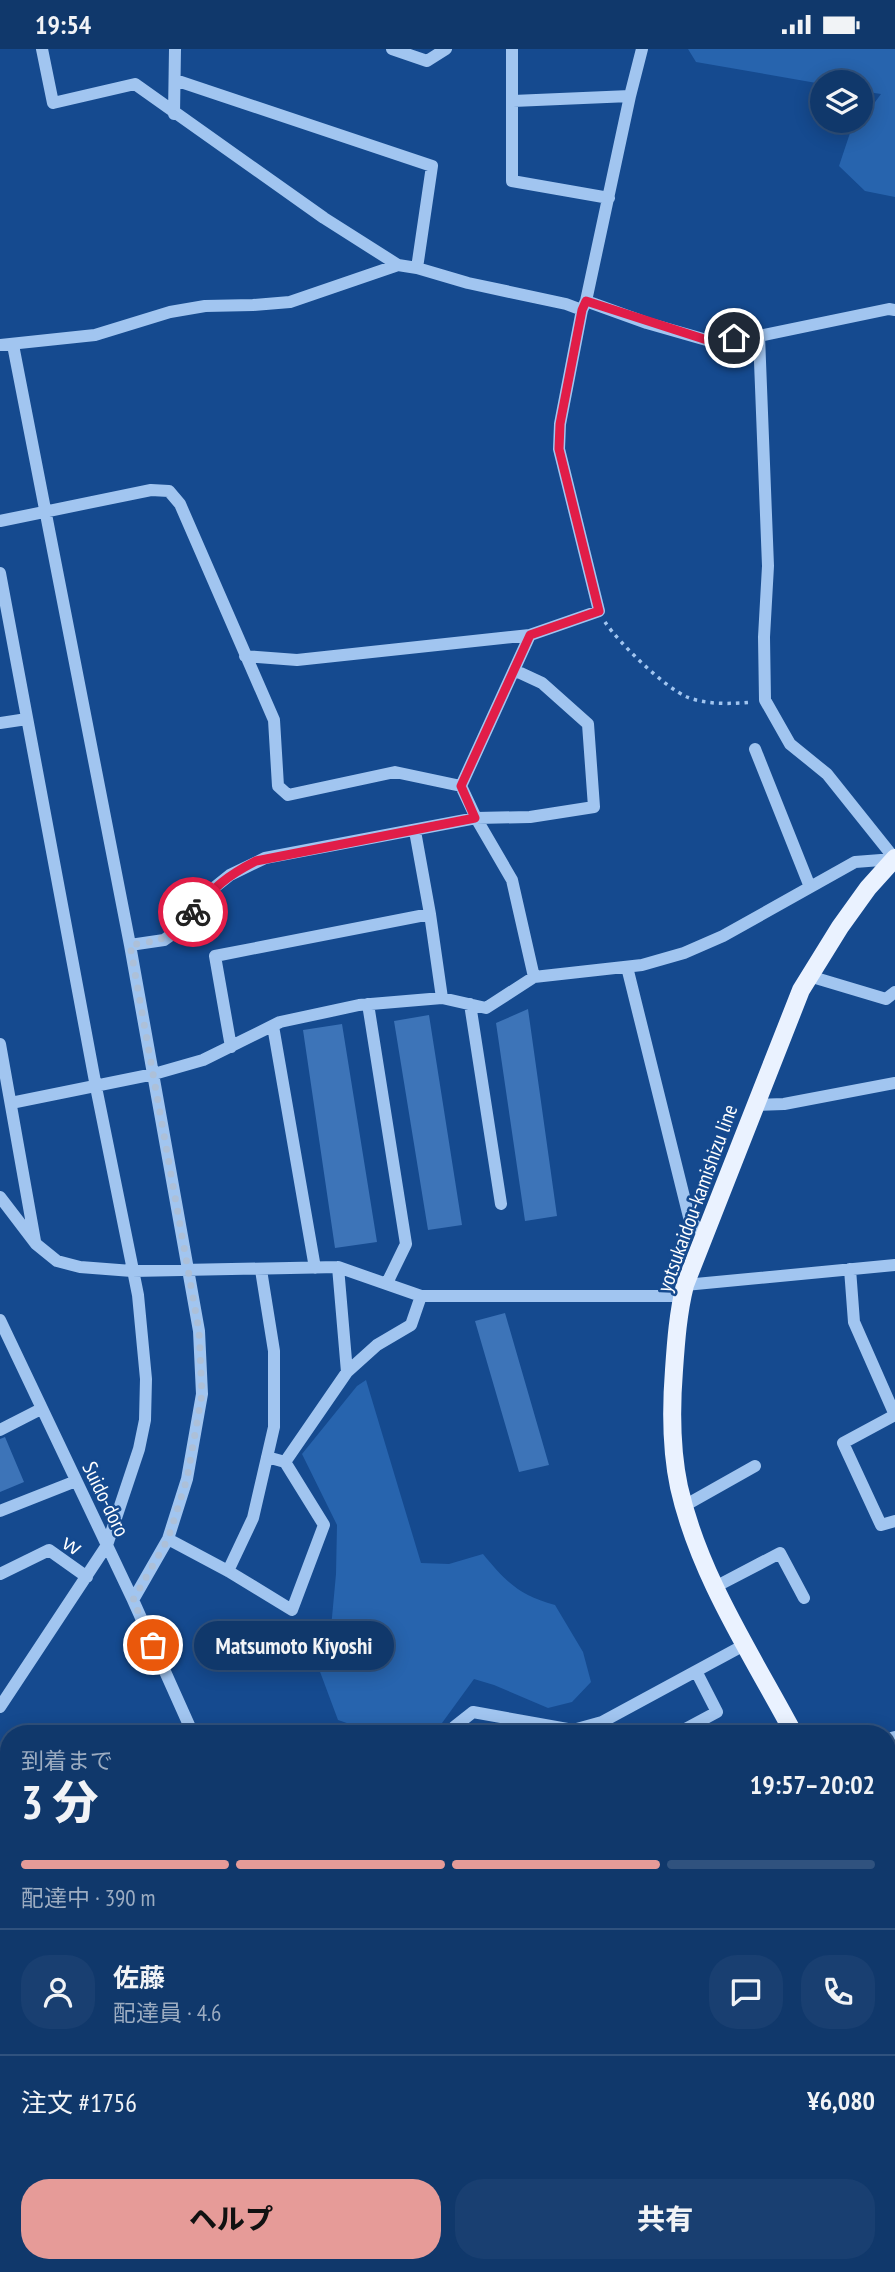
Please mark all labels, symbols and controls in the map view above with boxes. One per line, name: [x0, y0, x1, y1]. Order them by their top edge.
text: 19:54: [35, 8, 91, 41]
map controls: [810, 70, 873, 133]
button: layers: [810, 70, 873, 133]
pin: [704, 308, 764, 368]
icon: home: [715, 319, 753, 357]
courier: [158, 877, 228, 947]
icon: bike: [174, 893, 212, 931]
street label: yotsukaidou-kamishizu line: [651, 1101, 743, 1295]
street label: Suido-doro: [76, 1457, 136, 1541]
street label: ｗ: [56, 1528, 88, 1562]
pin: [123, 1615, 183, 1675]
callout: Matsumoto Kiyoshi: [195, 1621, 394, 1669]
icon: bag: [134, 1626, 172, 1664]
text: Matsumoto Kiyoshi: [216, 1631, 372, 1660]
text: 到着まで: [21, 1746, 113, 1775]
text: 19:57–20:02: [750, 1768, 875, 1801]
text: 3 分: [21, 1772, 98, 1832]
text: 配達中 · 390 m: [21, 1883, 156, 1912]
button: person: [21, 1955, 95, 2029]
button: chat: [709, 1955, 783, 2029]
button: phone: [801, 1955, 875, 2029]
text: 佐藤: [113, 1961, 165, 1994]
text: 配達員 · 4.6: [113, 1998, 221, 2027]
text: ¥6,080: [807, 2084, 875, 2117]
text: 注文 #1756: [21, 2086, 137, 2119]
button: ヘルプ: [21, 2179, 441, 2259]
button: 共有: [455, 2179, 875, 2259]

